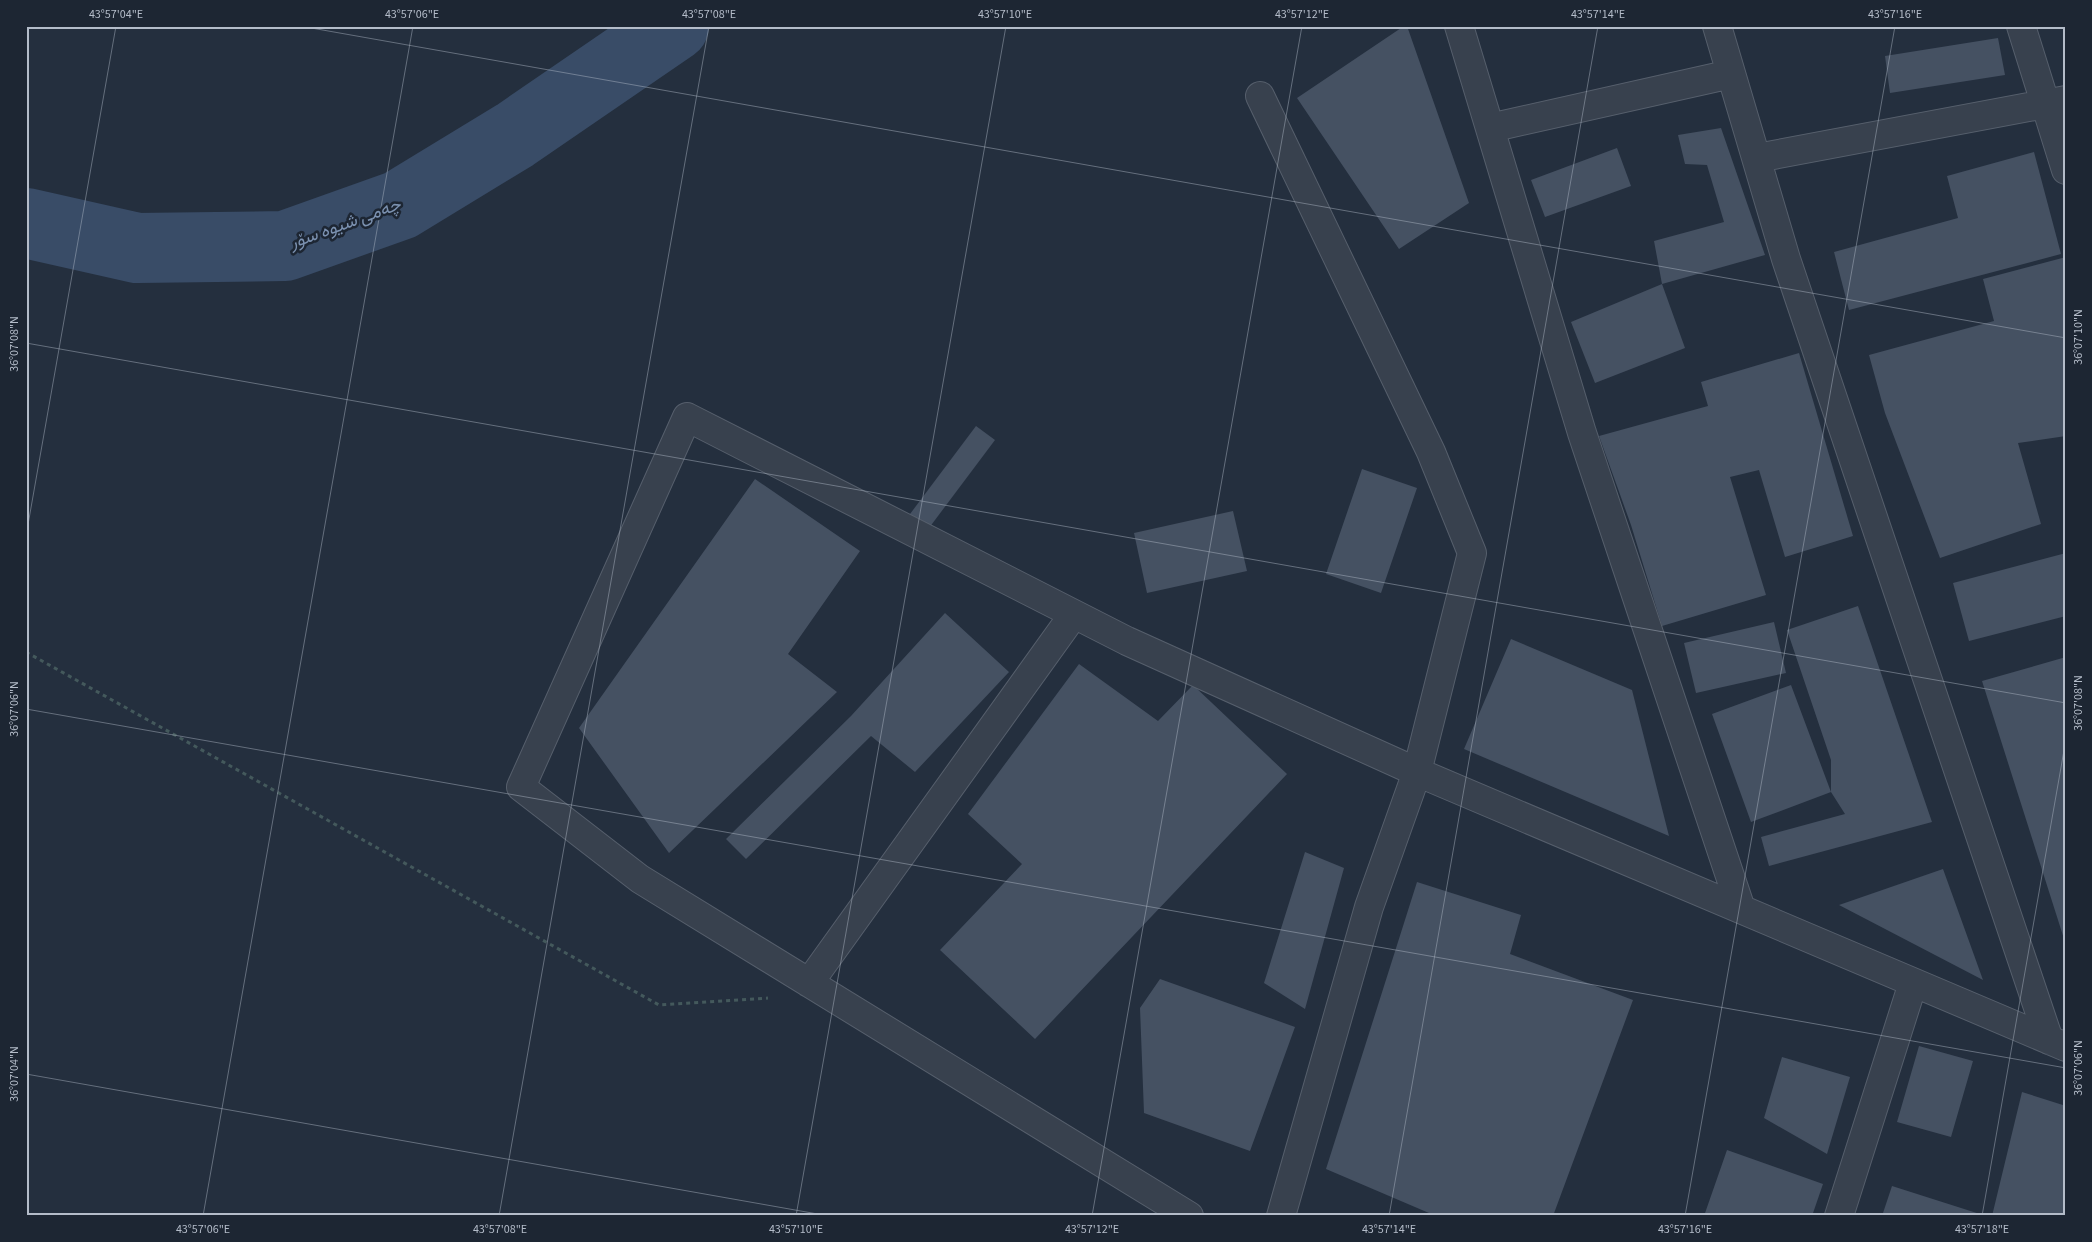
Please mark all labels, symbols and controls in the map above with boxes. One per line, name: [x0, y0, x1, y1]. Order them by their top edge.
text: 43°57'04"E: [89, 6, 143, 23]
text: 43°57'06"E: [385, 6, 439, 23]
text: 43°57'08"E: [682, 6, 736, 23]
text: 43°57'10"E: [978, 6, 1032, 23]
text: 43°57'12"E: [1275, 6, 1329, 23]
text: 43°57'14"E: [1571, 6, 1625, 23]
text: 43°57'16"E: [1868, 6, 1922, 23]
water label: چەمی شیوە سۆر: [285, 191, 405, 256]
text: 36°07'10"N: [2070, 309, 2087, 365]
text: 36°07'08"N: [6, 316, 23, 372]
text: 36°07'08"N: [2070, 675, 2087, 731]
text: 36°07'06"N: [6, 681, 23, 737]
text: 36°07'06"N: [2070, 1040, 2087, 1096]
text: 36°07'04"N: [6, 1046, 23, 1102]
text: 43°57'06"E: [176, 1221, 230, 1238]
text: 43°57'08"E: [473, 1221, 527, 1238]
text: 43°57'10"E: [769, 1221, 823, 1238]
text: 43°57'12"E: [1065, 1221, 1119, 1238]
text: 43°57'14"E: [1362, 1221, 1416, 1238]
text: 43°57'16"E: [1658, 1221, 1712, 1238]
text: 43°57'18"E: [1955, 1221, 2009, 1238]

